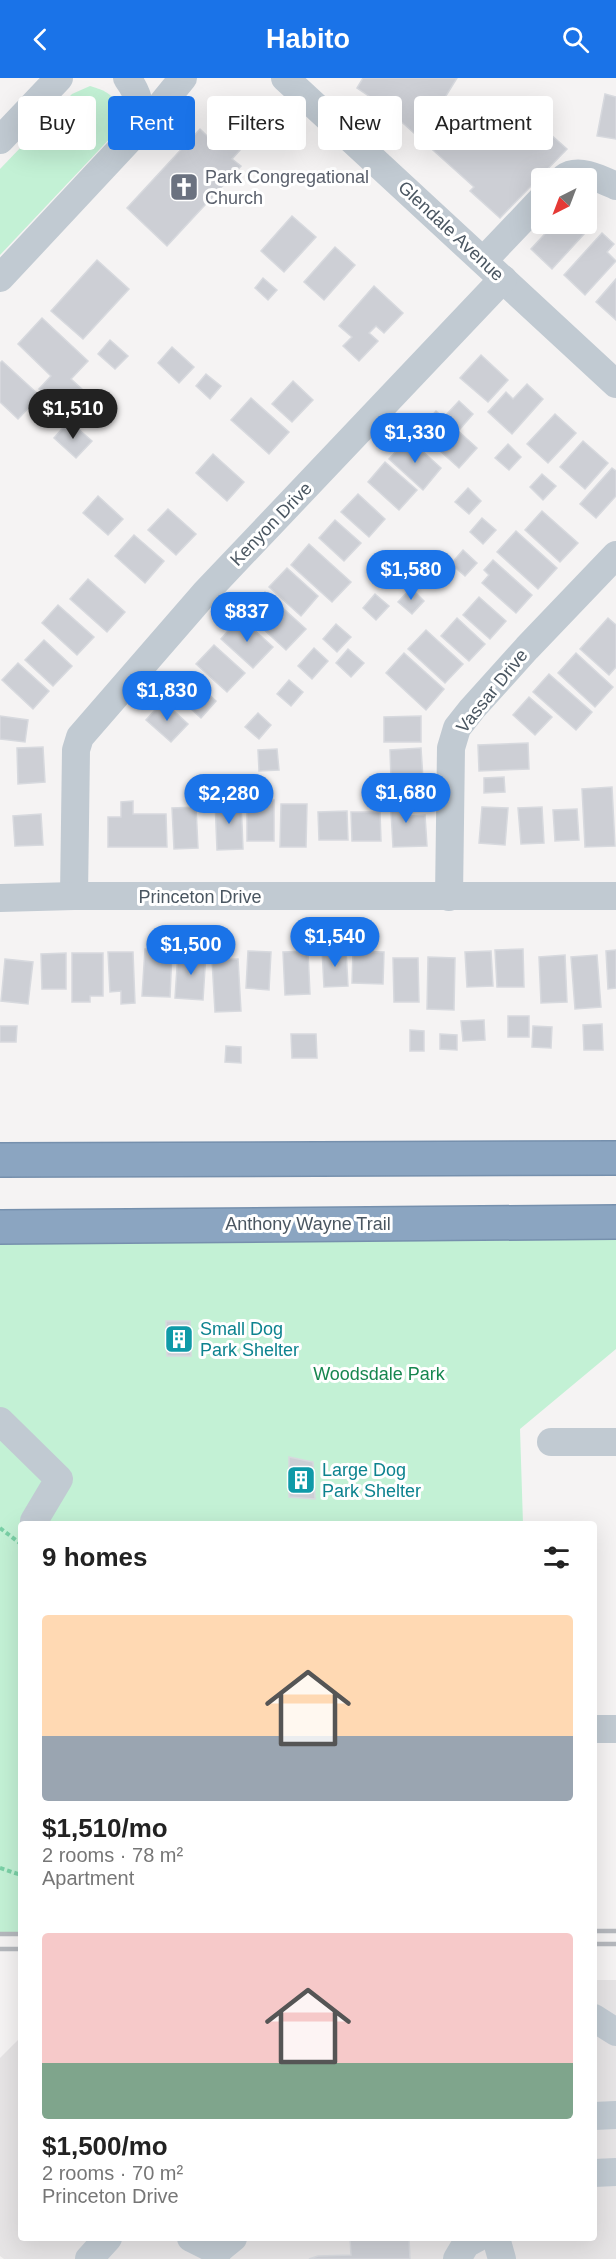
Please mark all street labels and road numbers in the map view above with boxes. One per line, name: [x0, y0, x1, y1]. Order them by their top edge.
street label: Glendale Avenue: [394, 177, 508, 285]
street label: Kenyon Drive: [226, 478, 316, 570]
street label: Vassar Drive: [452, 645, 532, 737]
street label: Princeton Drive: [138, 887, 262, 907]
street label: Anthony Wayne Trail: [225, 1214, 391, 1234]

